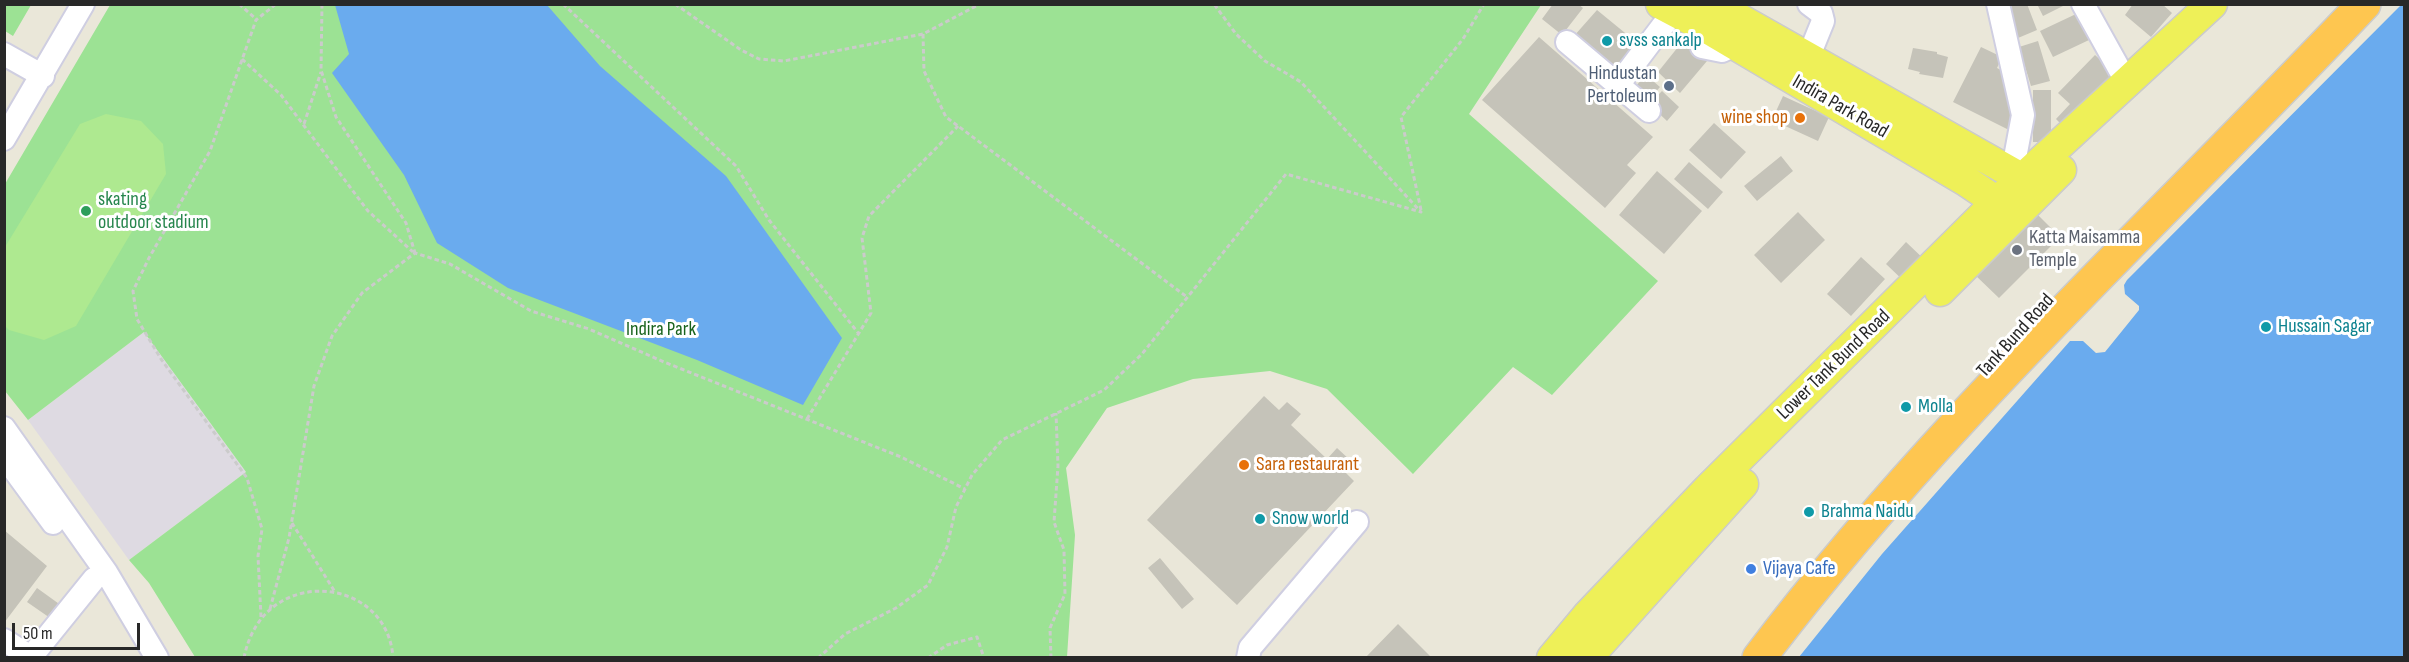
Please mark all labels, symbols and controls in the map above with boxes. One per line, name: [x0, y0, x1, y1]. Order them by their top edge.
place label: svss sankalp: [1619, 29, 1702, 53]
marker: svss sankalp: [1600, 34, 1614, 48]
place label: Hindustan Pertoleum: [1587, 62, 1657, 109]
street label: Indira Park Road: [1788, 70, 1892, 144]
marker: Hindustan Pertoleum: [1662, 79, 1676, 93]
place label: wine shop: [1721, 106, 1788, 130]
marker: wine shop: [1793, 111, 1807, 125]
place label: skating outdoor stadium: [98, 188, 209, 235]
marker: skating outdoor stadium: [79, 204, 93, 218]
place label: Katta Maisamma Temple: [2029, 226, 2140, 273]
marker: Katta Maisamma Temple: [2010, 243, 2024, 257]
street label: Tank Bund Road: [1972, 289, 2060, 383]
street label: Lower Tank Bund Road: [1772, 305, 1896, 425]
place label: Hussain Sagar: [2278, 315, 2371, 339]
park label: Indira Park: [626, 318, 696, 342]
marker: Hussain Sagar: [2259, 320, 2273, 334]
place label: Molla: [1918, 395, 1953, 419]
marker: Molla: [1899, 400, 1913, 414]
place label: Sara restaurant: [1256, 453, 1359, 477]
marker: Sara restaurant: [1237, 458, 1251, 472]
place label: Brahma Naidu: [1821, 500, 1914, 524]
marker: Brahma Naidu: [1802, 505, 1816, 519]
place label: Snow world: [1272, 507, 1349, 531]
marker: Snow world: [1253, 512, 1267, 526]
place label: Vijaya Cafe: [1763, 557, 1836, 581]
marker: Vijaya Cafe: [1744, 562, 1758, 576]
scale bar: [15, 611, 142, 649]
text: 50 m: [23, 623, 53, 644]

